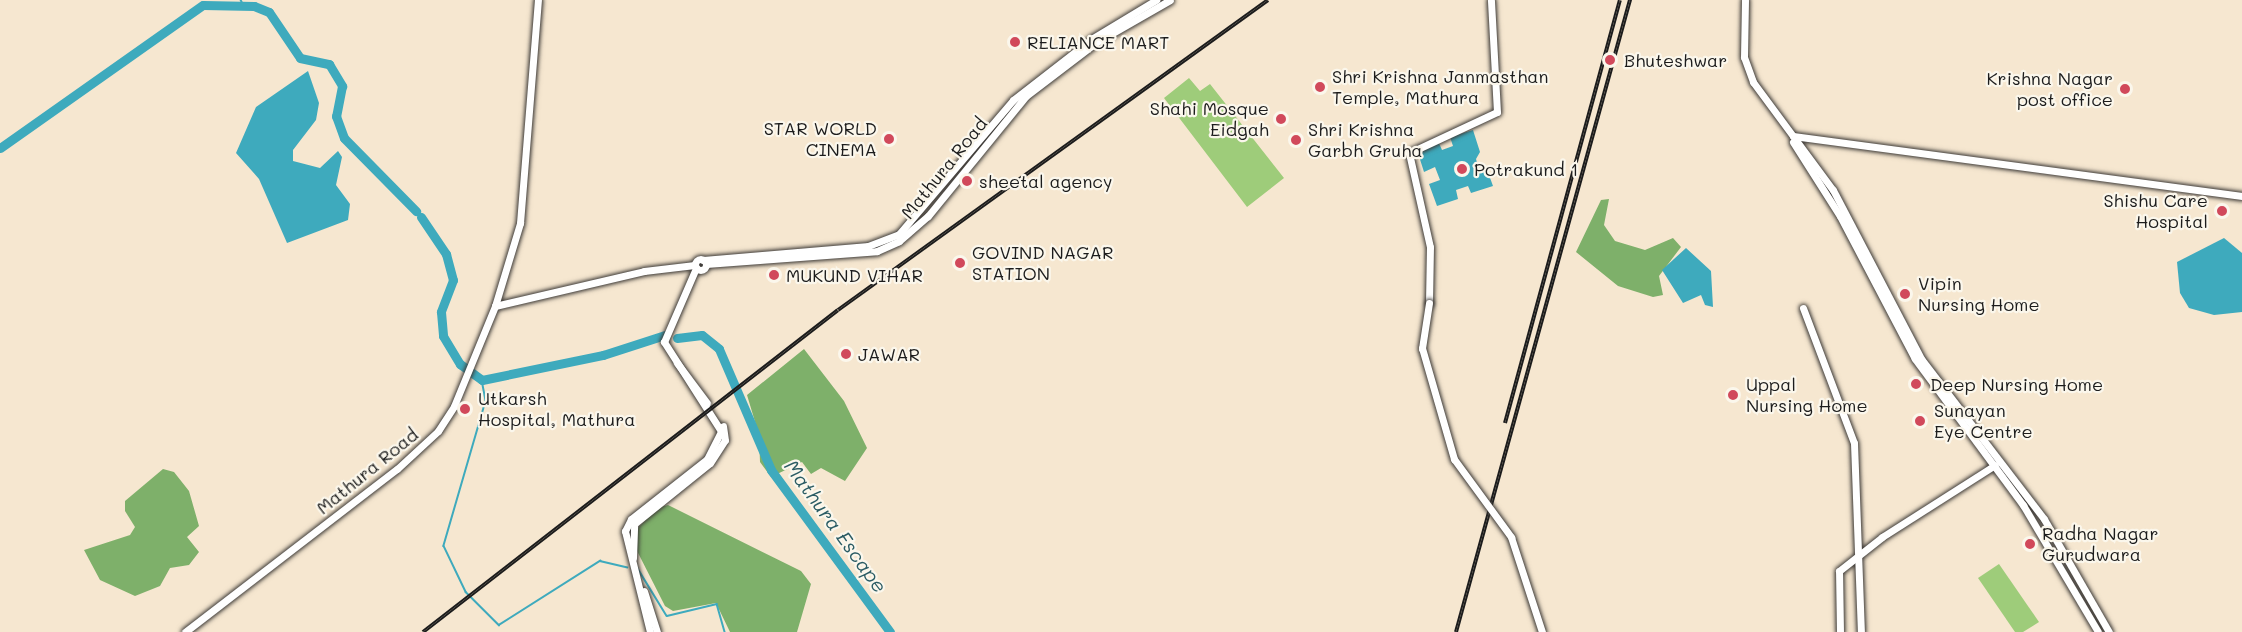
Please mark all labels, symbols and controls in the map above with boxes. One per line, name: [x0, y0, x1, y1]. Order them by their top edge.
place label: RELIANCE MART: [1027, 31, 1169, 53]
marker: RELIANCE MART: [1008, 35, 1022, 49]
place label: Bhuteshwar: [1624, 49, 1727, 71]
marker: Bhuteshwar: [1601, 51, 1619, 69]
place label: Shri Krishna Janmasthan Temple, Mathura: [1332, 66, 1549, 109]
place label: Krishna Nagar post office: [1986, 68, 2113, 110]
marker: Shri Krishna Janmasthan Temple, Mathura: [1313, 80, 1327, 94]
marker: Krishna Nagar post office: [2118, 82, 2132, 96]
place label: Shahi Mosque Eidgah: [1150, 98, 1269, 140]
marker: Shahi Mosque Eidgah: [1274, 112, 1288, 126]
street label: Mathura Road: [896, 113, 992, 223]
place label: STAR WORLD CINEMA: [764, 118, 877, 160]
place label: Shri Krishna Garbh Gruha: [1308, 119, 1423, 162]
marker: STAR WORLD CINEMA: [882, 132, 896, 146]
marker: Shri Krishna Garbh Gruha: [1289, 133, 1303, 147]
place label: Potrakund 1: [1474, 158, 1578, 180]
marker: Potrakund 1: [1455, 162, 1469, 176]
place label: sheetal agency: [979, 170, 1112, 192]
marker: sheetal agency: [960, 174, 974, 188]
place label: Shishu Care Hospital: [2103, 190, 2208, 232]
marker: Shishu Care Hospital: [2213, 202, 2231, 220]
place label: GOVIND NAGAR STATION: [972, 242, 1114, 284]
marker: GOVIND NAGAR STATION: [953, 256, 967, 270]
place label: MUKUND VIHAR: [786, 264, 923, 286]
marker: MUKUND VIHAR: [767, 268, 781, 282]
place label: Vipin Nursing Home: [1918, 273, 2040, 316]
marker: Vipin Nursing Home: [1896, 285, 1914, 303]
place label: JAWAR: [858, 343, 920, 365]
marker: JAWAR: [839, 347, 853, 361]
place label: Deep Nursing Home: [1930, 373, 2103, 395]
place label: Uppal Nursing Home: [1746, 374, 1868, 416]
marker: Deep Nursing Home: [1907, 375, 1925, 393]
marker: Uppal Nursing Home: [1724, 386, 1742, 404]
place label: Utkarsh Hospital, Mathura: [478, 388, 635, 430]
marker: Utkarsh Hospital, Mathura: [456, 400, 474, 418]
place label: Sunayan Eye Centre: [1934, 400, 2033, 442]
marker: Sunayan Eye Centre: [1911, 412, 1929, 430]
street label: Mathura Road: [312, 423, 422, 519]
water label: Mathura Escape: [780, 455, 892, 597]
place label: Radha Nagar Gurudwara: [2042, 523, 2158, 566]
marker: Radha Nagar Gurudwara: [2023, 537, 2037, 551]

